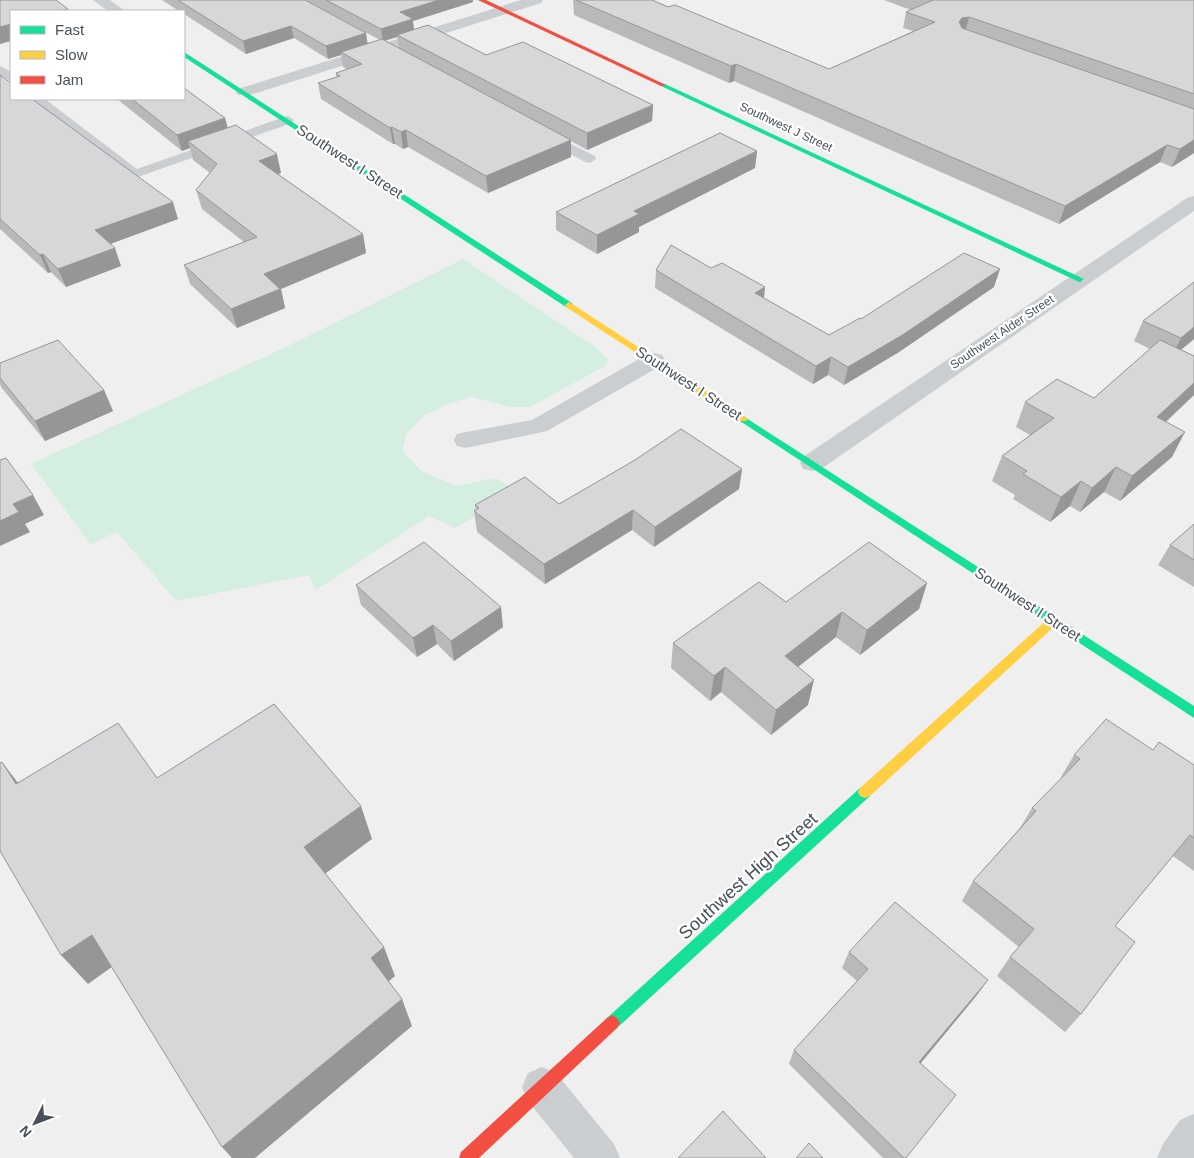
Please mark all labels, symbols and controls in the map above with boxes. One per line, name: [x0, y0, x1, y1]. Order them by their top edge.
legend: [10, 10, 185, 100]
text: Fast: [55, 21, 85, 38]
text: Slow: [55, 46, 88, 63]
text: Jam: [55, 71, 83, 88]
street label: Southwest J Street: [737, 99, 835, 155]
street label: Southwest I Street: [294, 120, 407, 202]
street label: Southwest Alder Street: [947, 292, 1057, 372]
street label: Southwest I Street: [633, 342, 746, 424]
street label: Southwest I Street: [972, 563, 1085, 645]
street label: Southwest High Street: [675, 809, 821, 943]
north arrow: [10, 1098, 60, 1148]
text: N: [16, 1123, 35, 1141]

